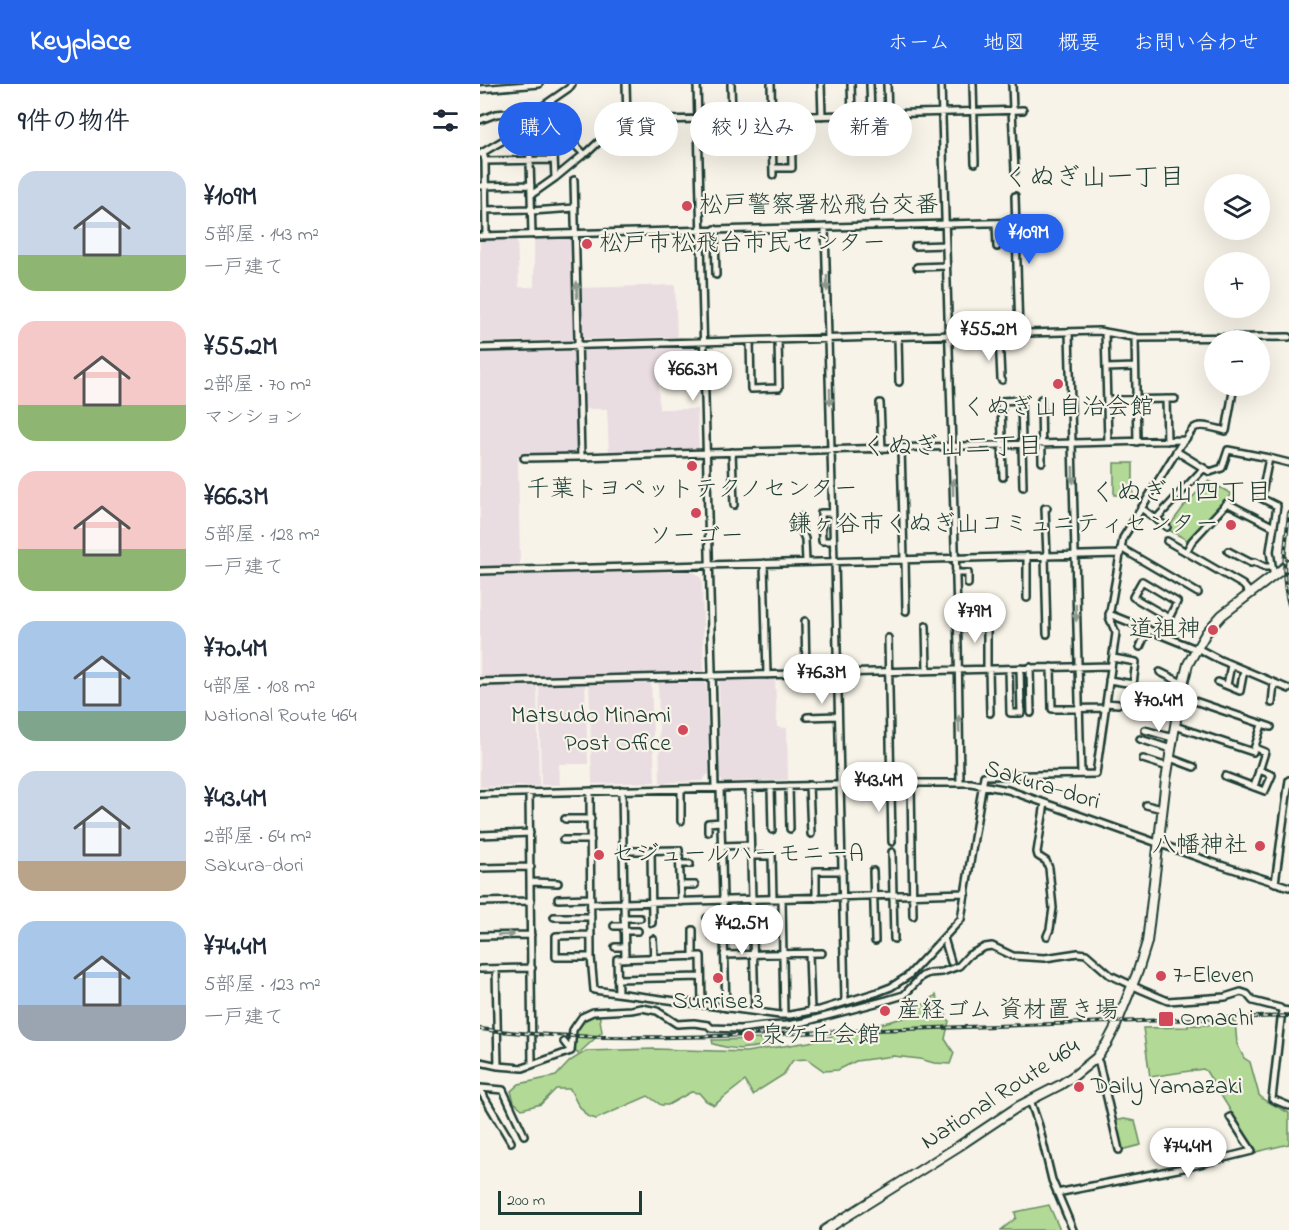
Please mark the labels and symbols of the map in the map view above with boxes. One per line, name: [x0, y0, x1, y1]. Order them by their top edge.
district label: くぬぎ山一丁目: [1003, 160, 1185, 198]
place label: 松戸警察署松飛台交番: [699, 189, 939, 224]
marker: 松戸警察署松飛台交番: [680, 199, 694, 213]
pin: ¥109M: [987, 214, 1071, 265]
place label: 松戸市松飛台市民センター: [599, 227, 886, 262]
marker: 松戸市松飛台市民センター: [580, 237, 594, 251]
one-way arrow: [822, 273, 831, 292]
one-way arrow: [572, 280, 582, 299]
pin: ¥55.2M: [940, 311, 1038, 362]
pin: ¥66.3M: [644, 351, 742, 402]
marker: くぬぎ山自治会館: [1051, 377, 1065, 391]
one-way arrow: [825, 388, 834, 407]
place label: くぬぎ山自治会館: [962, 391, 1154, 426]
district label: くぬぎ山二丁目: [861, 429, 1043, 467]
marker: 千葉トヨペットテクノセンター: [685, 459, 699, 473]
one-way arrow: [1068, 465, 1078, 484]
place label: 千葉トヨペットテクノセンター: [526, 473, 858, 508]
district label: くぬぎ山四丁目: [1090, 475, 1272, 513]
one-way arrow: [948, 478, 958, 497]
marker: ソーゴー: [689, 506, 703, 520]
place label: 鎌ヶ谷市くぬぎ山コミュニティセンター: [788, 508, 1219, 543]
marker: 鎌ヶ谷市くぬぎ山コミュニティセンター: [1224, 518, 1238, 532]
place label: ソーゴー: [648, 520, 744, 555]
pin: ¥79M: [939, 593, 1011, 644]
one-way arrow: [1072, 603, 1081, 622]
place label: 道祖神: [1129, 613, 1201, 648]
marker: 道祖神: [1206, 623, 1220, 637]
pin: ¥76.3M: [773, 654, 871, 705]
pin: ¥70.4M: [1110, 682, 1208, 733]
place label: Matsudo Minami Post Office: [511, 699, 671, 762]
one-way arrow: [954, 714, 964, 733]
marker: Matsudo Minami Post Office: [676, 723, 690, 737]
street label: Sakura-dori: [980, 752, 1104, 820]
pin: ¥43.4M: [830, 762, 928, 813]
place label: 八幡神社: [1152, 829, 1248, 864]
place label: セジュールハーモニーA: [611, 838, 864, 873]
marker: 八幡神社: [1253, 839, 1267, 853]
marker: セジュールハーモニーA: [592, 848, 606, 862]
pin: ¥42.5M: [693, 905, 791, 956]
one-way arrow: [496, 931, 515, 940]
place label: 7-Eleven: [1173, 959, 1254, 994]
marker: 7-Eleven: [1154, 969, 1168, 983]
marker: Sunrise 3: [711, 971, 725, 985]
place label: Sunrise 3: [672, 985, 764, 1020]
place label: 産経ゴム 資材置き場: [897, 994, 1119, 1029]
place label: Omachi: [1180, 1002, 1254, 1037]
marker: 産経ゴム 資材置き場: [878, 1004, 892, 1018]
marker: Omachi: [1157, 1010, 1175, 1028]
place label: 泉ケ丘会館: [761, 1019, 881, 1054]
marker: 泉ケ丘会館: [742, 1029, 756, 1043]
street label: National Route 464: [915, 1030, 1088, 1160]
place label: Daily Yamazaki: [1090, 1070, 1243, 1106]
marker: Daily Yamazaki: [1072, 1080, 1086, 1094]
pin: ¥74.4M: [1139, 1128, 1237, 1179]
scale bar: [498, 1188, 642, 1216]

